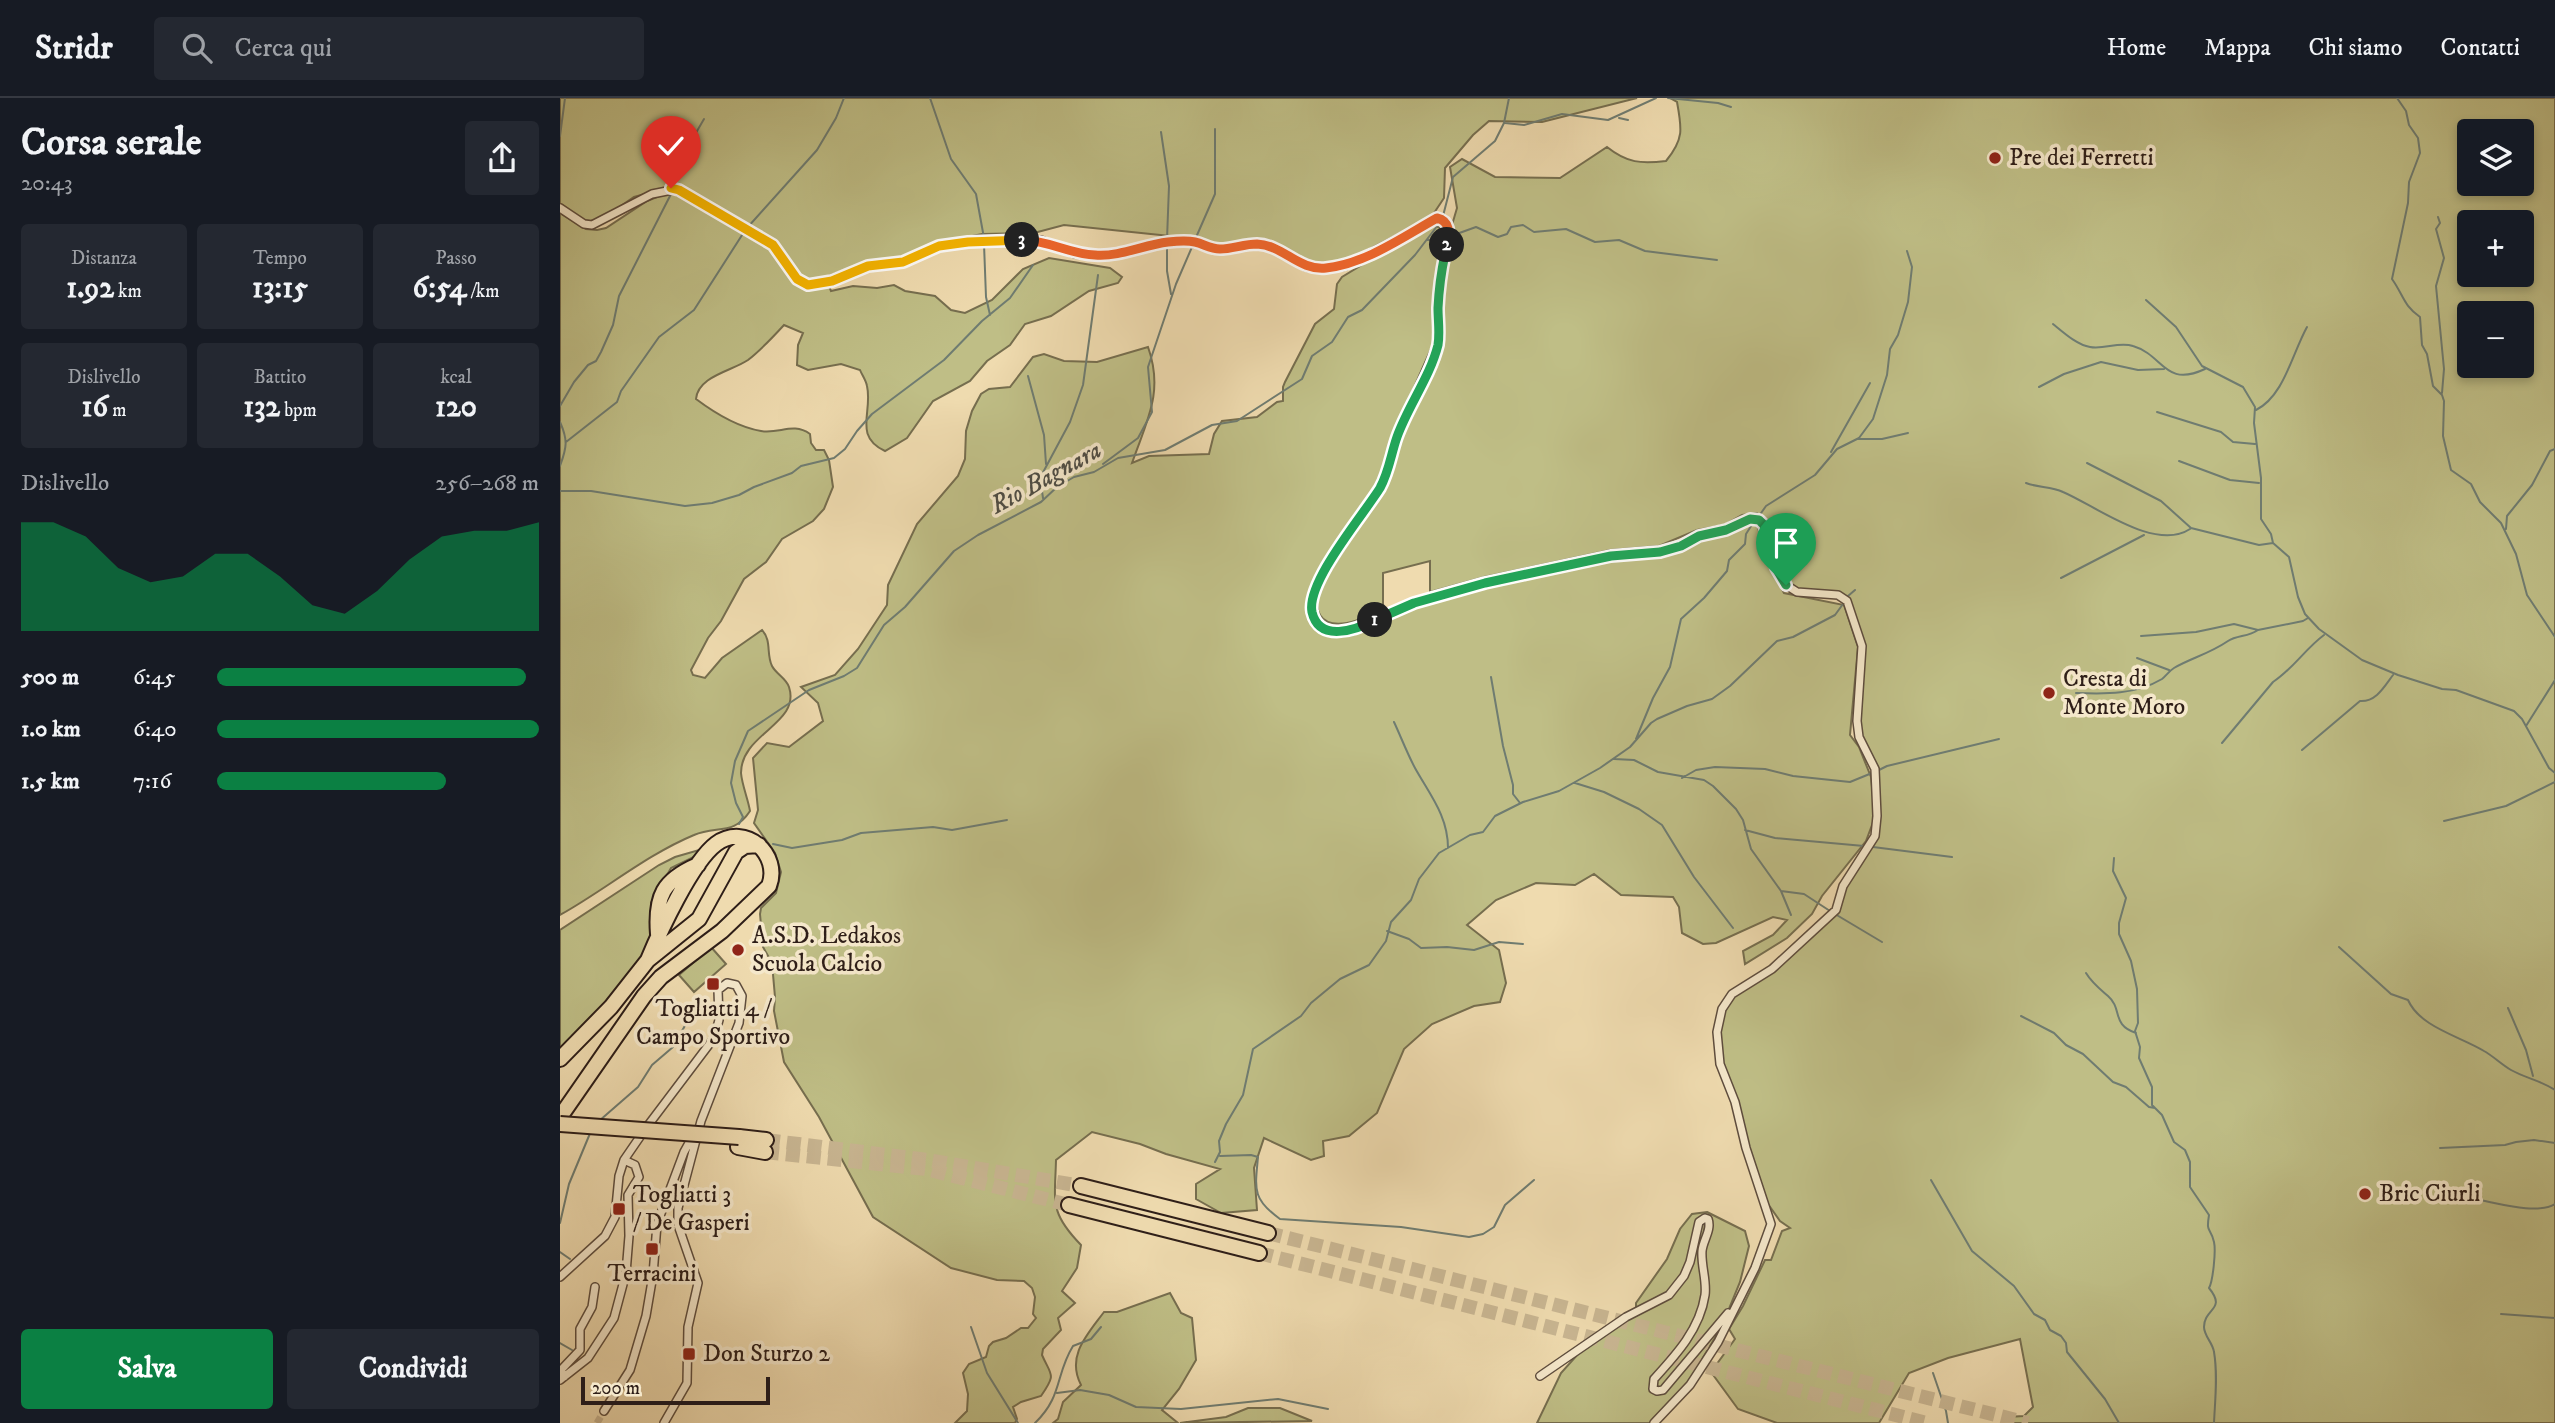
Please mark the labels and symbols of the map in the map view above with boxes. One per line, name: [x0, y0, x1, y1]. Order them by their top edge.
pin: [641, 116, 701, 188]
place label: Pre dei Ferretti: [2009, 143, 2154, 173]
marker: Pre dei Ferretti: [1987, 150, 2003, 166]
pin: 3: [1004, 222, 1040, 258]
pin: 2: [1430, 228, 1464, 262]
water label: Rio Bagnara: [984, 434, 1108, 523]
pin: [1756, 513, 1816, 585]
pin: 1: [1358, 602, 1392, 638]
place label: Cresta di Monte Moro: [2063, 664, 2185, 722]
marker: Cresta di Monte Moro: [2041, 685, 2057, 701]
place label: A.S.D. Ledakos Scuola Calcio: [752, 921, 901, 979]
marker: A.S.D. Ledakos Scuola Calcio: [730, 942, 746, 958]
marker: Togliatti 4 / Campo Sportivo: [705, 976, 721, 992]
place label: Togliatti 4 / Campo Sportivo: [636, 994, 790, 1052]
place label: Bric Ciurli: [2379, 1179, 2480, 1209]
place label: Togliatti 3 / De Gasperi: [633, 1180, 750, 1238]
marker: Bric Ciurli: [2357, 1186, 2373, 1202]
marker: Togliatti 3 / De Gasperi: [611, 1201, 627, 1217]
marker: Terracini: [644, 1241, 660, 1257]
place label: Terracini: [608, 1259, 697, 1289]
place label: Don Sturzo 2: [703, 1339, 830, 1369]
marker: Don Sturzo 2: [681, 1346, 697, 1362]
scale bar: [581, 1374, 770, 1406]

